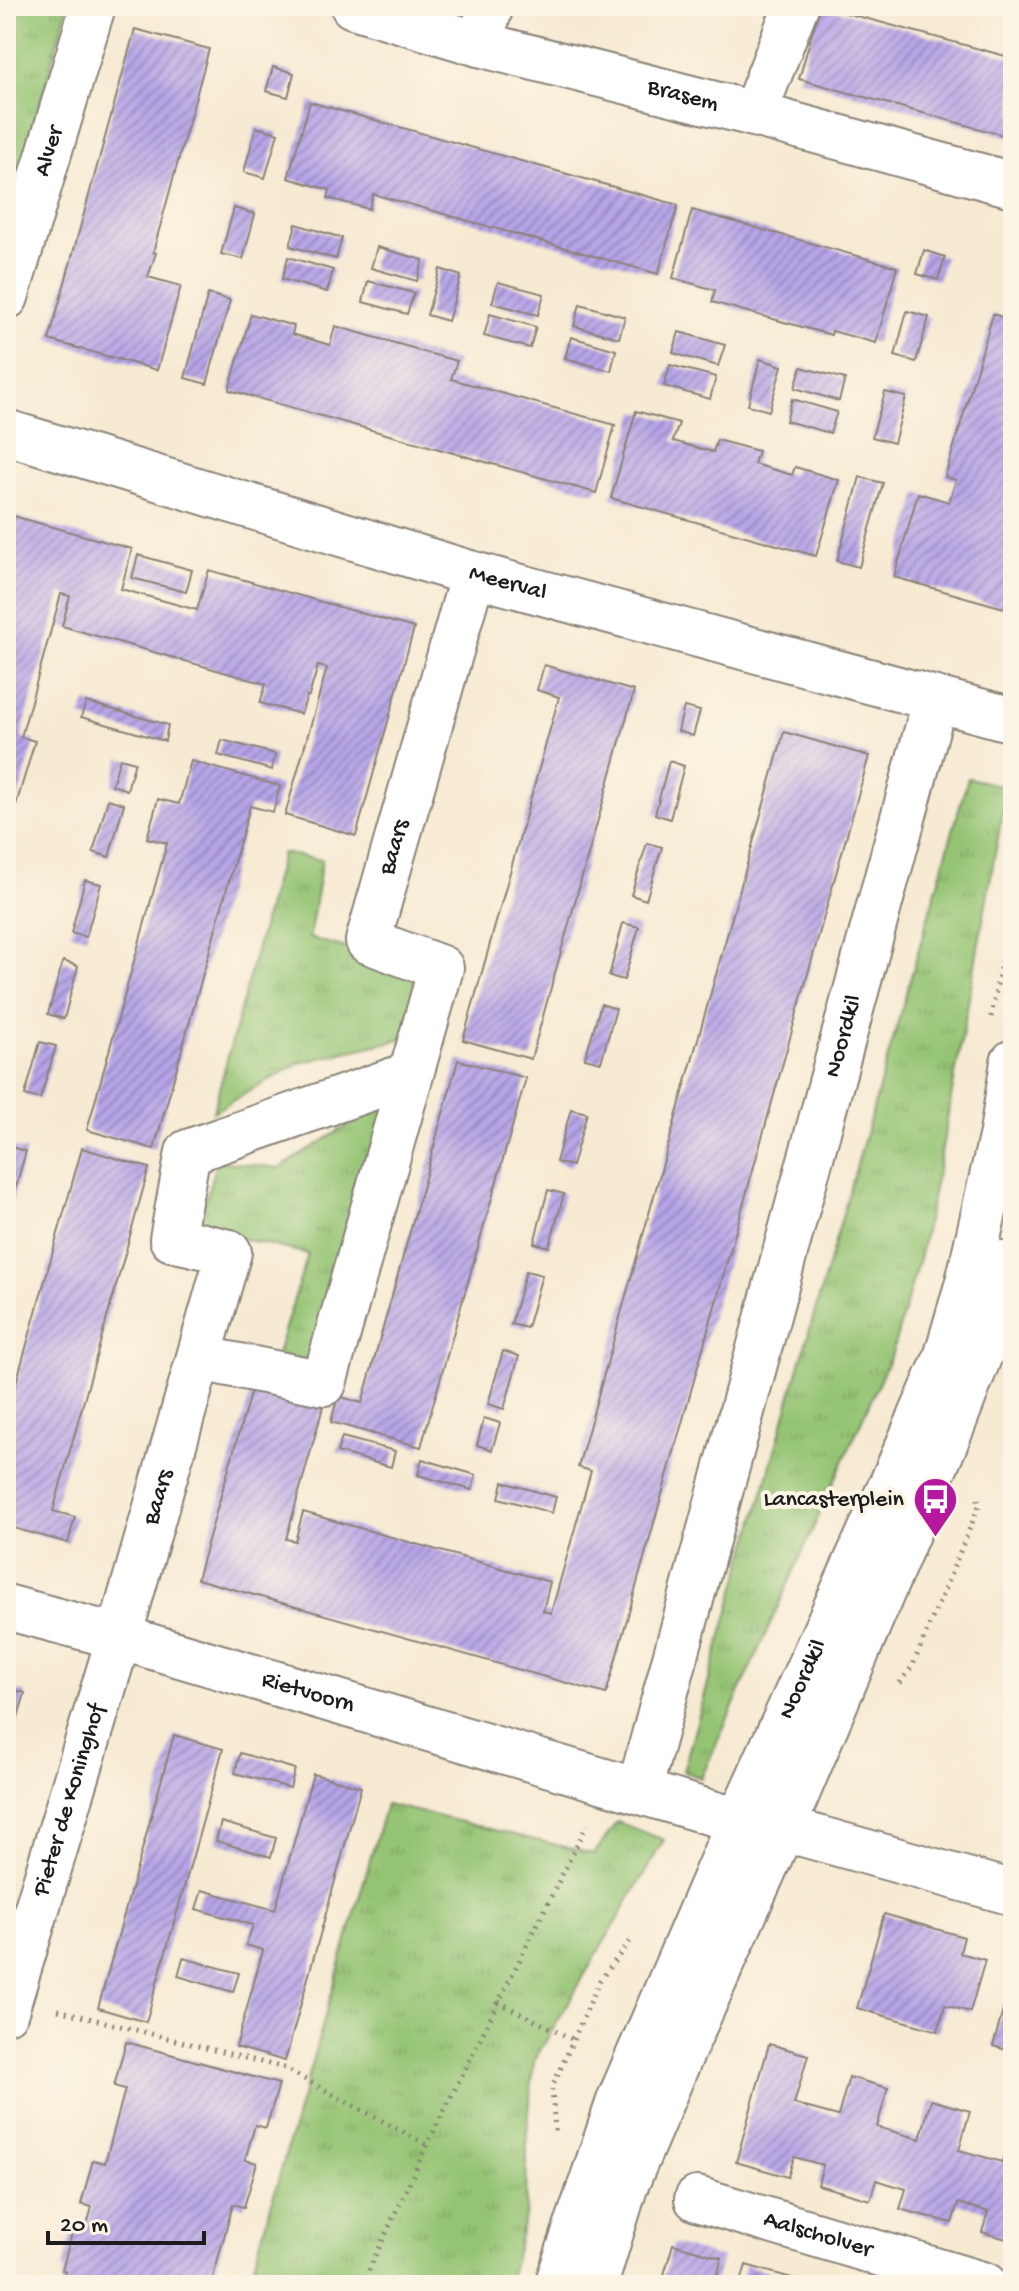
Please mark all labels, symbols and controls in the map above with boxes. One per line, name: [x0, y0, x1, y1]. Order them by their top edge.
street label: Brasem: [643, 73, 722, 119]
street label: Alver: [28, 120, 71, 180]
street label: Meerval: [466, 559, 550, 608]
street label: Baars: [373, 815, 417, 879]
street label: Noordkil: [819, 992, 869, 1081]
street label: Baars: [137, 1465, 181, 1529]
bus stop icon: Lancasterplein: [911, 1476, 959, 1539]
place label: Lancasterplein: [763, 1486, 905, 1515]
street label: Noordkil: [772, 1635, 834, 1724]
street label: Rietvoorn: [258, 1666, 358, 1721]
street label: Pieter de Koninghof: [27, 1699, 113, 1901]
scale bar: [48, 2195, 204, 2245]
street label: Aalscholver: [760, 2205, 878, 2266]
text: 20 m: [60, 2212, 108, 2241]

